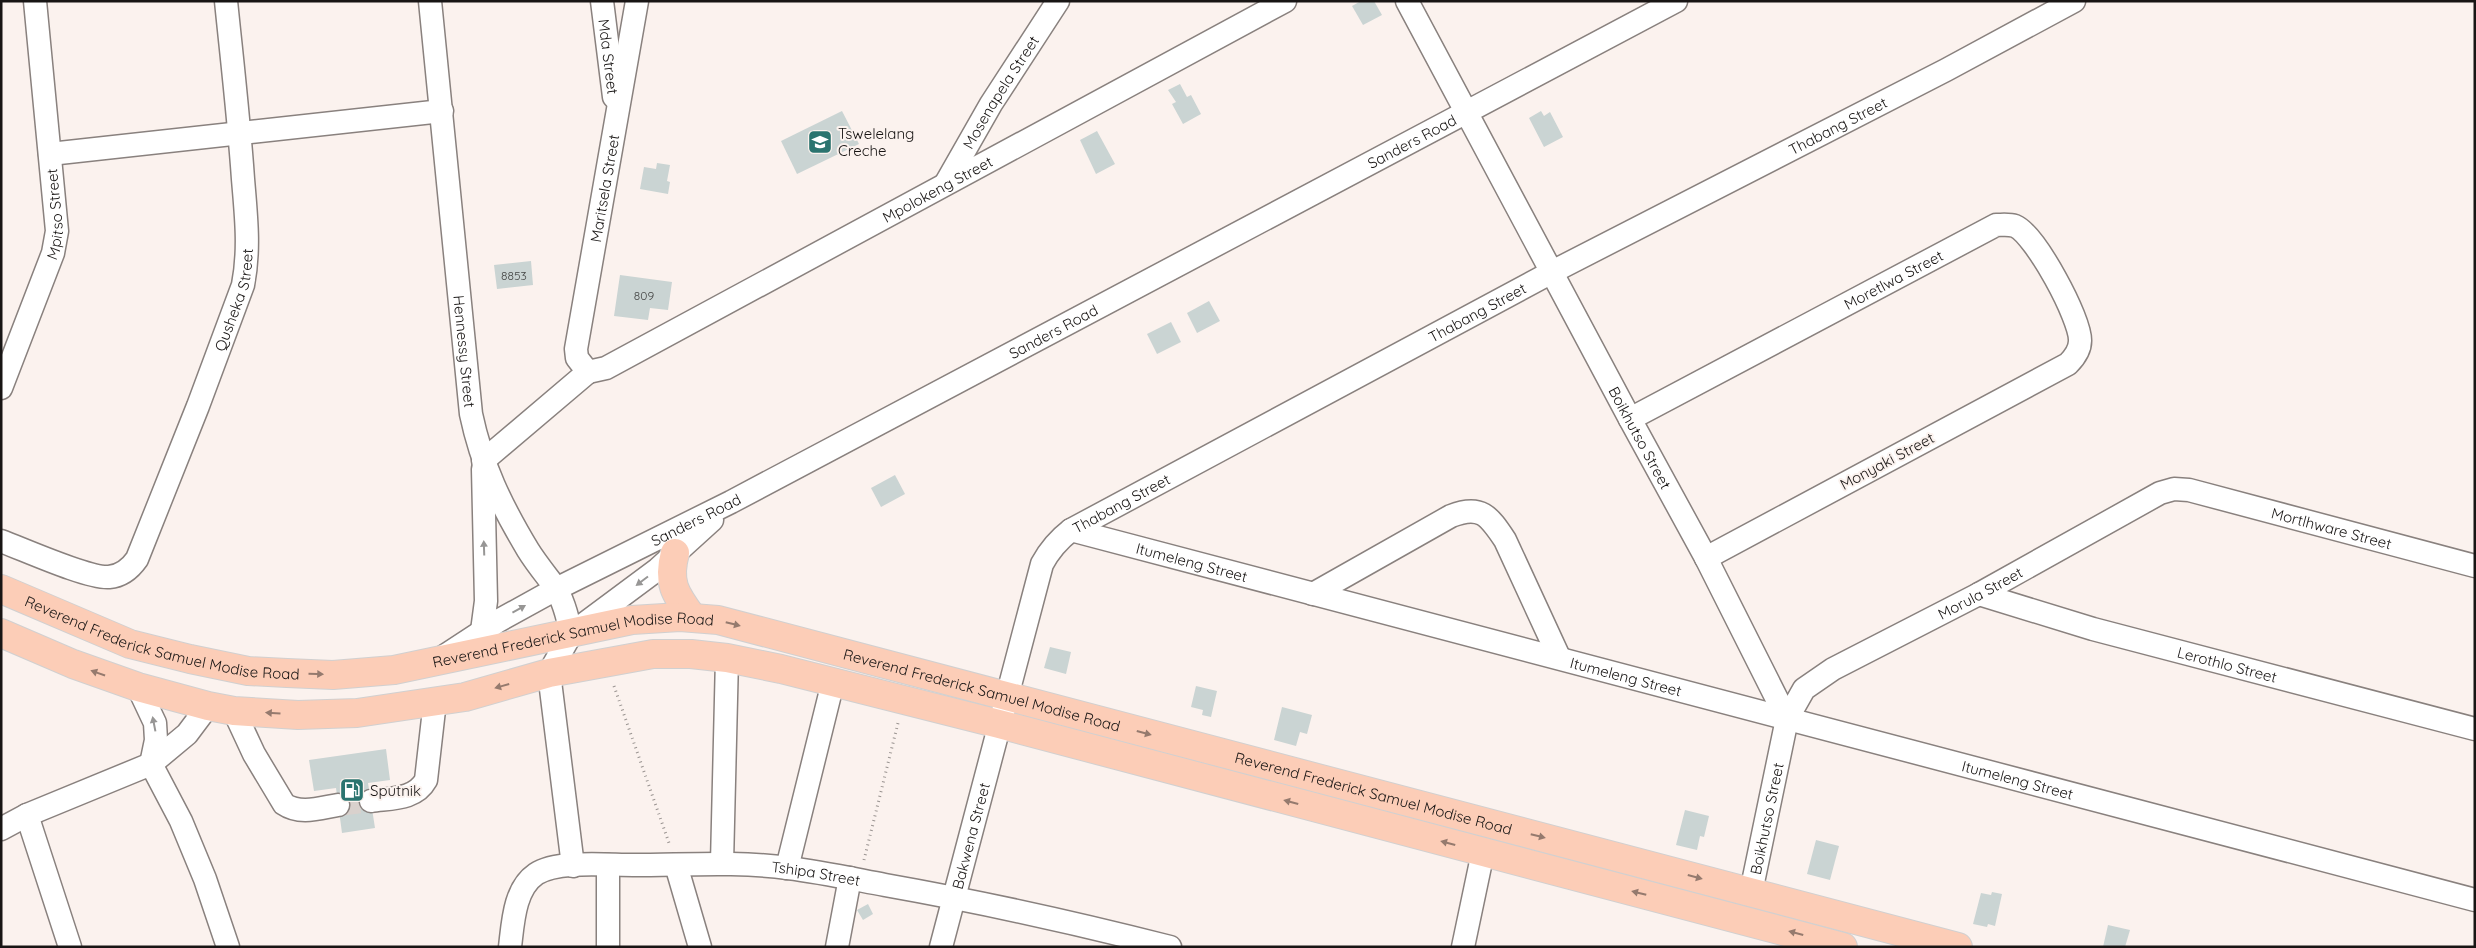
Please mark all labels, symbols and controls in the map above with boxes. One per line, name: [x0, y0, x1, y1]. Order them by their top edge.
street label: Mda Street: [595, 18, 623, 95]
street label: Mosenapela Street: [958, 32, 1043, 152]
street label: Thabang Street: [1785, 92, 1890, 159]
street label: Sanders Road: [1364, 110, 1460, 172]
place label: Tswelelang Creche: [838, 124, 914, 160]
school or university icon: Tswelelang Creche: [807, 129, 833, 155]
street label: Maritsela Street: [585, 133, 623, 244]
street label: Mpolokeng Street: [879, 152, 996, 226]
street label: Mpitso Street: [42, 168, 67, 262]
street label: Moretlwa Street: [1841, 245, 1946, 313]
street label: Qusheka Street: [210, 248, 256, 354]
house number: 8853: [501, 268, 527, 283]
street label: Thabang Street: [1425, 278, 1529, 346]
house number: 809: [634, 288, 654, 303]
street label: Hennessy Street: [450, 294, 480, 408]
street label: Sanders Road: [1005, 300, 1101, 363]
street label: Boikhutso Street: [1605, 383, 1676, 492]
street label: Monyaki Street: [1837, 428, 1937, 494]
street label: Thabang Street: [1069, 469, 1173, 537]
street label: Sanders Road: [648, 489, 744, 550]
street label: Mortlhware Street: [2269, 503, 2394, 553]
street label: Itumeleng Street: [1134, 538, 1250, 586]
one-way arrow: [480, 540, 488, 556]
street label: Morula Street: [1934, 562, 2026, 623]
one-way arrow: [635, 576, 649, 586]
street label: Reverend Frederick Samuel Modise Road: [22, 591, 300, 683]
one-way arrow: [513, 605, 526, 614]
street label: Reverend Frederick Samuel Modise Road: [431, 607, 715, 671]
one-way arrow: [725, 620, 740, 628]
street label: Lerothlo Street: [2175, 642, 2279, 686]
street label: Reverend Frederick Samuel Modise Road: [841, 644, 1123, 735]
street label: Itumeleng Street: [1568, 652, 1684, 700]
one-way arrow: [90, 669, 105, 677]
one-way arrow: [308, 671, 324, 679]
one-way arrow: [495, 683, 510, 691]
one-way arrow: [264, 709, 280, 717]
one-way arrow: [150, 717, 158, 732]
one-way arrow: [1136, 729, 1151, 737]
street label: Reverend Frederick Samuel Modise Road: [1233, 747, 1514, 839]
street label: Itumeleng Street: [1960, 756, 2075, 803]
street label: Boikhutso Street: [1745, 761, 1787, 876]
fuel station icon: Sputnik: [339, 777, 365, 803]
street label: Bakwena Street: [947, 780, 993, 891]
place label: Sputnik: [370, 781, 421, 800]
one-way arrow: [1283, 798, 1298, 806]
one-way arrow: [1530, 833, 1545, 841]
one-way arrow: [1440, 839, 1455, 847]
street label: Tshipa Street: [771, 857, 862, 890]
one-way arrow: [1687, 873, 1703, 881]
one-way arrow: [1632, 889, 1647, 897]
one-way arrow: [1789, 929, 1804, 937]

